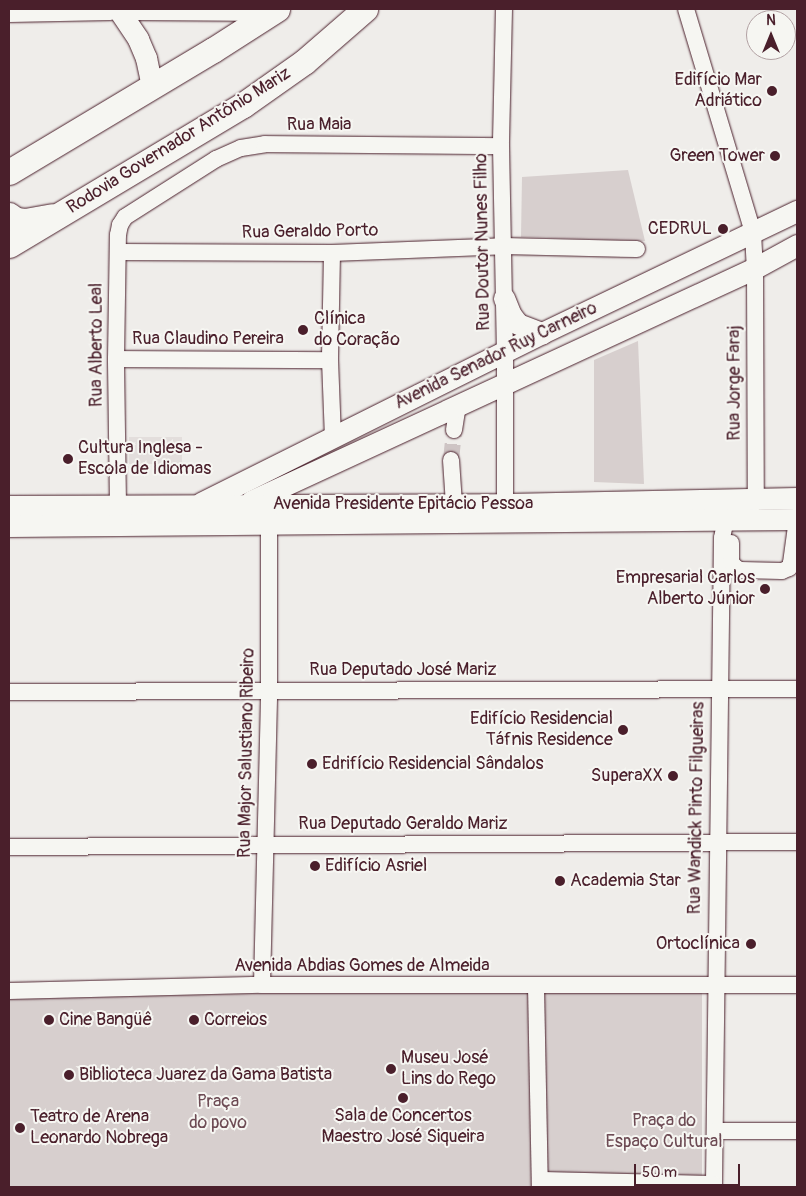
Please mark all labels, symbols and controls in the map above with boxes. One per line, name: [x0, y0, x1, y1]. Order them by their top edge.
north arrow: [746, 10, 796, 60]
text: N: [766, 12, 776, 29]
street label: Rodovia Governador Antônio Mariz: [63, 63, 295, 219]
place label: Edifício Mar Adriático: [675, 70, 762, 112]
marker: Edifício Mar Adriático: [766, 85, 778, 97]
street label: Rua Maia: [287, 114, 351, 136]
place label: Green Tower: [669, 145, 765, 167]
marker: Green Tower: [769, 150, 781, 162]
street label: Rua Doutor Nunes Filho: [471, 153, 495, 331]
place label: CEDRUL: [648, 218, 712, 240]
street label: Rua Geraldo Porto: [242, 220, 378, 244]
marker: CEDRUL: [716, 222, 730, 236]
street label: Rua Alberto Leal: [86, 283, 108, 407]
street label: Avenida Senador Ruy Carneiro: [391, 297, 601, 415]
place label: Clínica do Coração: [314, 309, 400, 352]
marker: Clínica do Coração: [296, 323, 310, 337]
street label: Rua Jorge Faraj: [724, 325, 746, 441]
street label: Rua Claudino Pereira: [132, 328, 284, 350]
place label: Cultura Inglesa - Escola de Idiomas: [78, 438, 211, 480]
marker: Cultura Inglesa - Escola de Idiomas: [62, 453, 74, 465]
street label: Avenida Presidente Epitácio Pessoa: [273, 493, 533, 515]
place label: Empresarial Carlos Alberto Júnior: [616, 568, 755, 610]
marker: Empresarial Carlos Alberto Júnior: [759, 583, 771, 595]
street label: Rua Major Salustiano Ribeiro: [234, 648, 260, 858]
street label: Rua Deputado José Mariz: [309, 659, 497, 681]
street label: Rua Wandick Pinto Filgueiras: [684, 701, 710, 915]
place label: Edifício Residencial Táfnis Residence: [470, 709, 613, 752]
marker: Edifício Residencial Táfnis Residence: [617, 724, 629, 736]
place label: Edrifício Residencial Sândalos: [322, 753, 543, 775]
marker: Edrifício Residencial Sândalos: [306, 758, 318, 770]
place label: SuperaXX: [591, 765, 663, 787]
marker: SuperaXX: [667, 770, 679, 782]
street label: Rua Deputado Geraldo Mariz: [298, 813, 508, 835]
place label: Edifício Asriel: [325, 855, 427, 877]
marker: Edifício Asriel: [309, 860, 321, 872]
place label: Academia Star: [570, 870, 681, 892]
marker: Academia Star: [554, 875, 566, 887]
place label: Ortoclínica: [656, 933, 740, 955]
marker: Ortoclínica: [744, 937, 758, 951]
street label: Avenida Abdias Gomes de Almeida: [234, 955, 490, 977]
place label: Cine Bangüê: [59, 1009, 152, 1031]
place label: Correios: [204, 1009, 267, 1031]
marker: Cine Bangüê: [43, 1014, 55, 1026]
marker: Correios: [188, 1014, 200, 1026]
place label: Museu José Lins do Rego: [401, 1048, 496, 1090]
marker: Museu José Lins do Rego: [385, 1063, 397, 1075]
place label: Biblioteca Juarez da Gama Batista: [79, 1064, 332, 1086]
marker: Biblioteca Juarez da Gama Batista: [63, 1069, 75, 1081]
park label: Praça do povo: [189, 1092, 247, 1134]
marker: Sala de Concertos Maestro José Siqueira: [397, 1092, 409, 1104]
place label: Sala de Concertos Maestro José Siqueira: [321, 1106, 485, 1148]
place label: Teatro de Arena Leonardo Nobrega: [30, 1107, 168, 1150]
park label: Praça do Espaço Cultural: [606, 1111, 722, 1154]
marker: Teatro de Arena Leonardo Nobrega: [14, 1122, 26, 1134]
scale bar: [636, 1154, 742, 1186]
text: 50 m: [642, 1163, 677, 1182]

